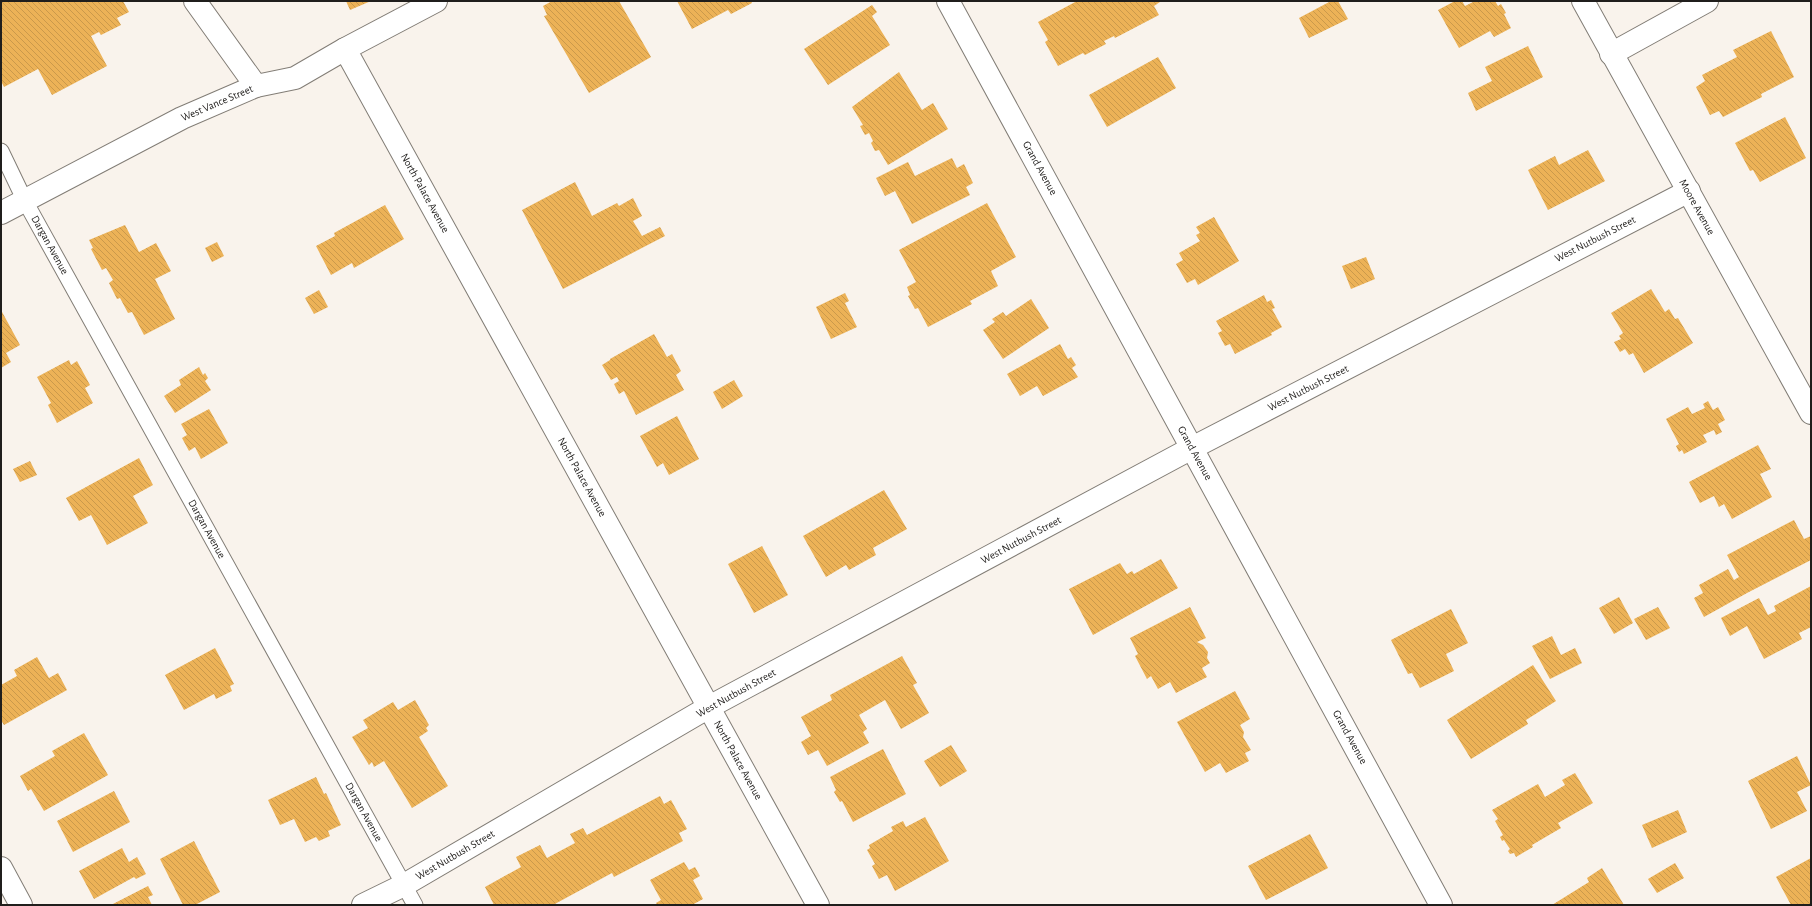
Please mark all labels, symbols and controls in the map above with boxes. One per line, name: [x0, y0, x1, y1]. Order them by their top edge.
street label: West Vance Street: [179, 83, 255, 123]
street label: Grand Avenue: [1021, 139, 1059, 197]
street label: North Palace Avenue: [399, 152, 451, 234]
street label: Moore Avenue: [1677, 177, 1717, 237]
street label: Dargan Avenue: [29, 214, 71, 276]
street label: West Nutbush Street: [1553, 214, 1638, 264]
street label: West Nutbush Street: [1266, 363, 1351, 413]
street label: Grand Avenue: [1176, 424, 1214, 482]
street label: North Palace Avenue: [556, 436, 608, 518]
street label: Dargan Avenue: [186, 498, 228, 560]
street label: West Nutbush Street: [979, 514, 1063, 566]
street label: West Nutbush Street: [694, 666, 778, 719]
street label: Grand Avenue: [1331, 708, 1369, 766]
street label: North Palace Avenue: [712, 719, 764, 801]
street label: Dargan Avenue: [343, 781, 385, 843]
street label: West Nutbush Street: [414, 828, 497, 882]

